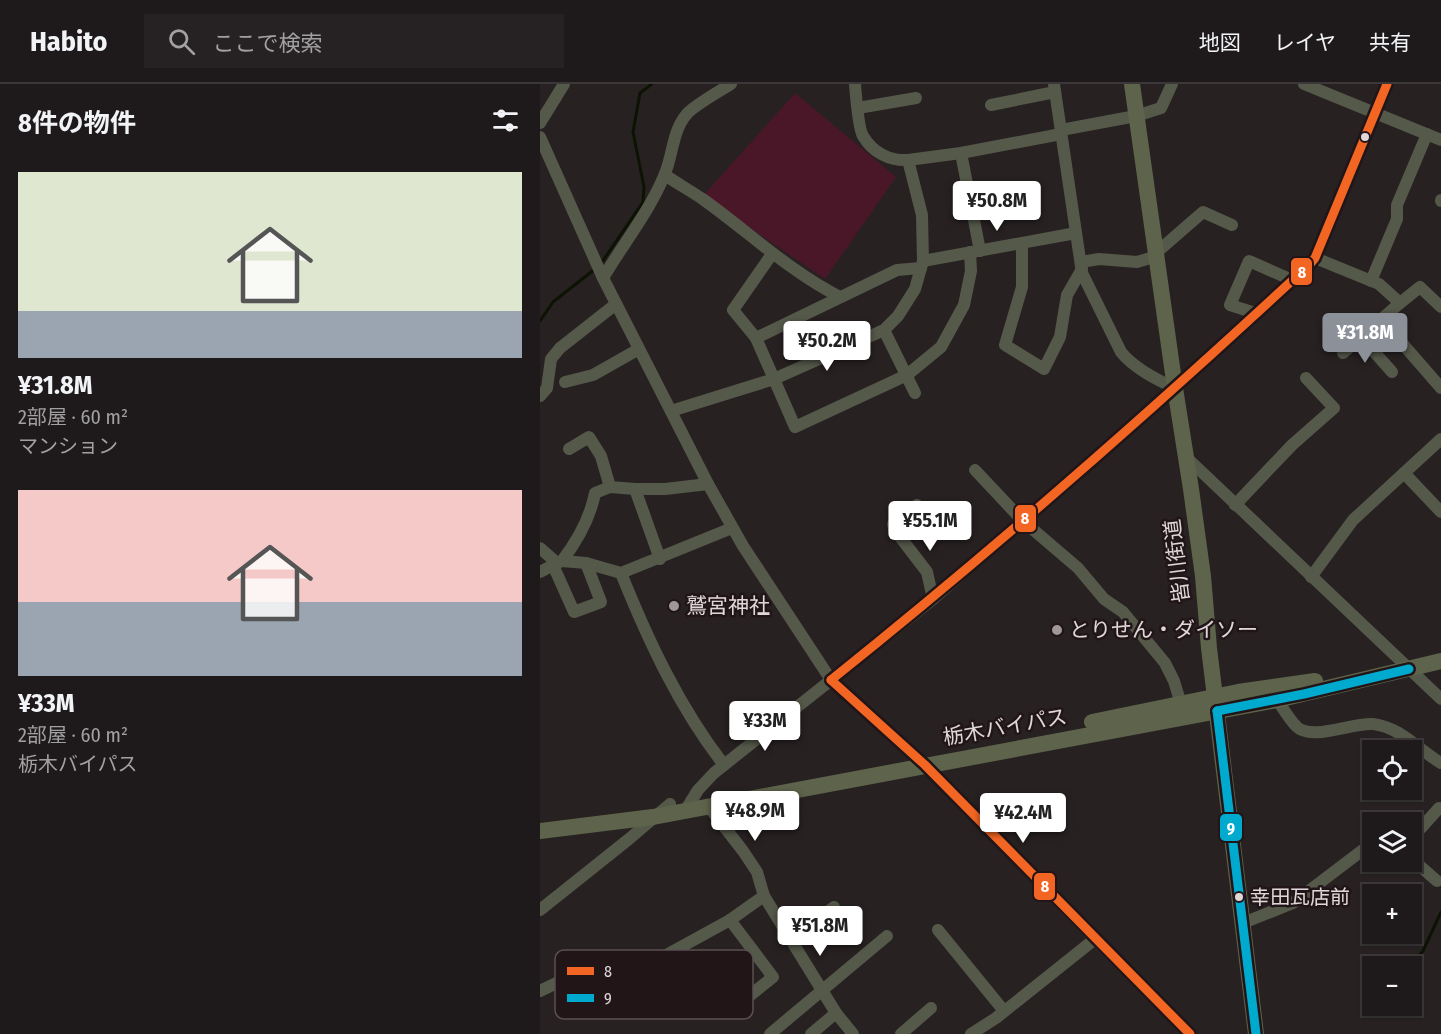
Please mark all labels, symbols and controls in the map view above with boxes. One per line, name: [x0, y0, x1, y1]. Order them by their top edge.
search box: [144, 14, 564, 68]
text: Habito: [30, 25, 108, 58]
icon: search: [165, 25, 198, 58]
text: ここで検索: [213, 30, 323, 57]
text: 地図: [1199, 30, 1241, 56]
text: レイヤ: [1274, 30, 1336, 56]
text: 共有: [1369, 30, 1411, 56]
icon: filters: [489, 104, 522, 137]
text: 8件の物件: [18, 108, 136, 139]
unlabelled marker: [1359, 131, 1371, 143]
pin: ¥50.8M: [948, 181, 1046, 232]
text: ¥50.8M: [967, 188, 1027, 212]
icon: home: [216, 211, 324, 319]
line badge: 8: [1290, 257, 1313, 286]
text: 8: [1298, 263, 1307, 282]
pin: ¥31.8M: [1316, 313, 1414, 364]
text: ¥31.8M: [1336, 320, 1394, 344]
pin: ¥50.2M: [778, 321, 876, 372]
text: ¥50.2M: [797, 328, 857, 352]
text: ¥31.8M: [18, 370, 92, 401]
text: 2部屋 · 60 m²: [18, 405, 128, 429]
text: マンション: [18, 434, 118, 458]
pin: ¥55.1M: [881, 501, 979, 552]
line badge: 8: [1014, 504, 1037, 533]
text: ¥55.1M: [902, 508, 958, 532]
text: 8: [1021, 509, 1030, 528]
street label: 皆川街道: [1159, 518, 1195, 604]
icon: home: [216, 529, 324, 637]
place label: 鷲宮神社: [686, 593, 770, 619]
marker: 鷲宮神社: [667, 599, 681, 613]
place label: とりせん・ダイソー: [1069, 617, 1258, 643]
marker: とりせん・ダイソー: [1050, 623, 1064, 637]
text: ¥33M: [18, 688, 75, 719]
pin: ¥33M: [729, 701, 801, 752]
street label: 栃木バイパス: [941, 703, 1069, 751]
text: ¥33M: [743, 708, 787, 732]
text: 2部屋 · 60 m²: [18, 723, 128, 747]
map controls: [1362, 740, 1422, 1016]
button: locate: [1362, 740, 1422, 800]
text: 栃木バイパス: [18, 752, 138, 776]
pin: ¥48.9M: [706, 791, 804, 842]
pin: ¥42.4M: [974, 793, 1072, 844]
text: ¥48.9M: [725, 798, 785, 822]
text: ¥42.4M: [994, 800, 1052, 824]
button: layers: [1362, 812, 1422, 872]
line badge: 9: [1219, 813, 1243, 842]
text: 9: [1227, 819, 1235, 838]
line badge: 8: [1033, 872, 1056, 901]
text: 8: [1041, 877, 1050, 896]
button: +: [1362, 884, 1422, 944]
place label: 幸田瓦店前: [1250, 885, 1350, 909]
marker: 幸田瓦店前: [1233, 891, 1245, 903]
pin: ¥51.8M: [771, 906, 869, 957]
text: ¥51.8M: [792, 913, 848, 937]
legend: [555, 950, 753, 1019]
button: −: [1362, 956, 1422, 1016]
text: 8: [604, 962, 612, 981]
text: 9: [604, 989, 612, 1008]

